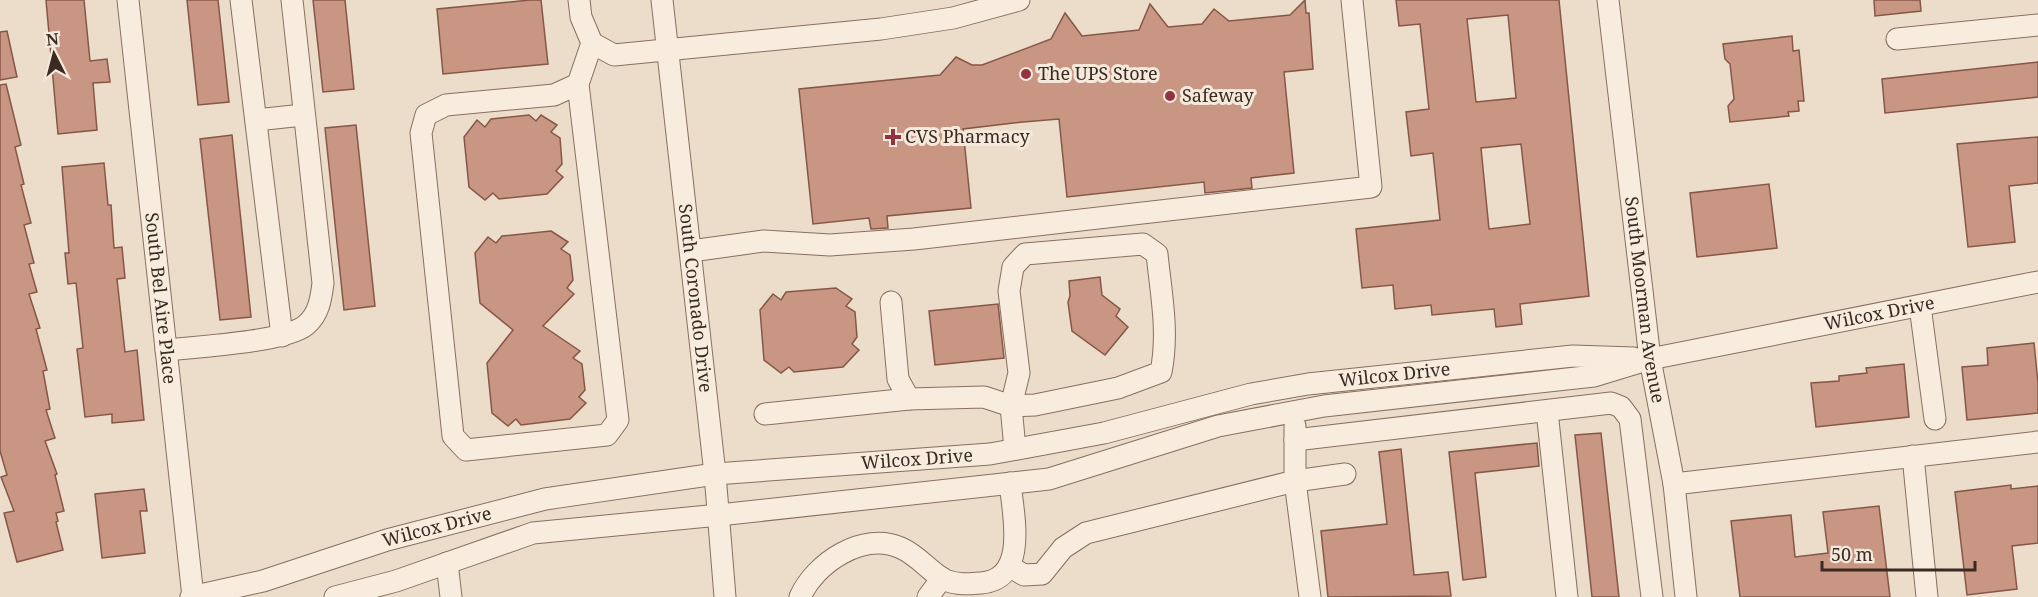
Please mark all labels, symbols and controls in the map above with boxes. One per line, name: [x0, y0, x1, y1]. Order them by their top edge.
north arrow: [24, 24, 84, 84]
text: N: [45, 27, 60, 51]
place label: The UPS Store: [1038, 61, 1158, 85]
marker: The UPS Store: [1019, 67, 1033, 81]
place label: Safeway: [1182, 83, 1254, 107]
marker: Safeway: [1163, 89, 1177, 103]
place label: CVS Pharmacy: [905, 124, 1031, 148]
marker: CVS Pharmacy: [886, 130, 900, 144]
street label: South Moorman Avenue: [1620, 195, 1671, 405]
street label: South Coronado Drive: [674, 202, 719, 394]
street label: South Bel Aire Place: [140, 211, 183, 385]
street label: Wilcox Drive: [1822, 290, 1936, 335]
street label: Wilcox Drive: [1337, 356, 1451, 392]
street label: Wilcox Drive: [860, 442, 974, 474]
street label: Wilcox Drive: [380, 500, 494, 552]
scale bar: [1822, 534, 1975, 572]
text: 50 m: [1831, 542, 1873, 566]

